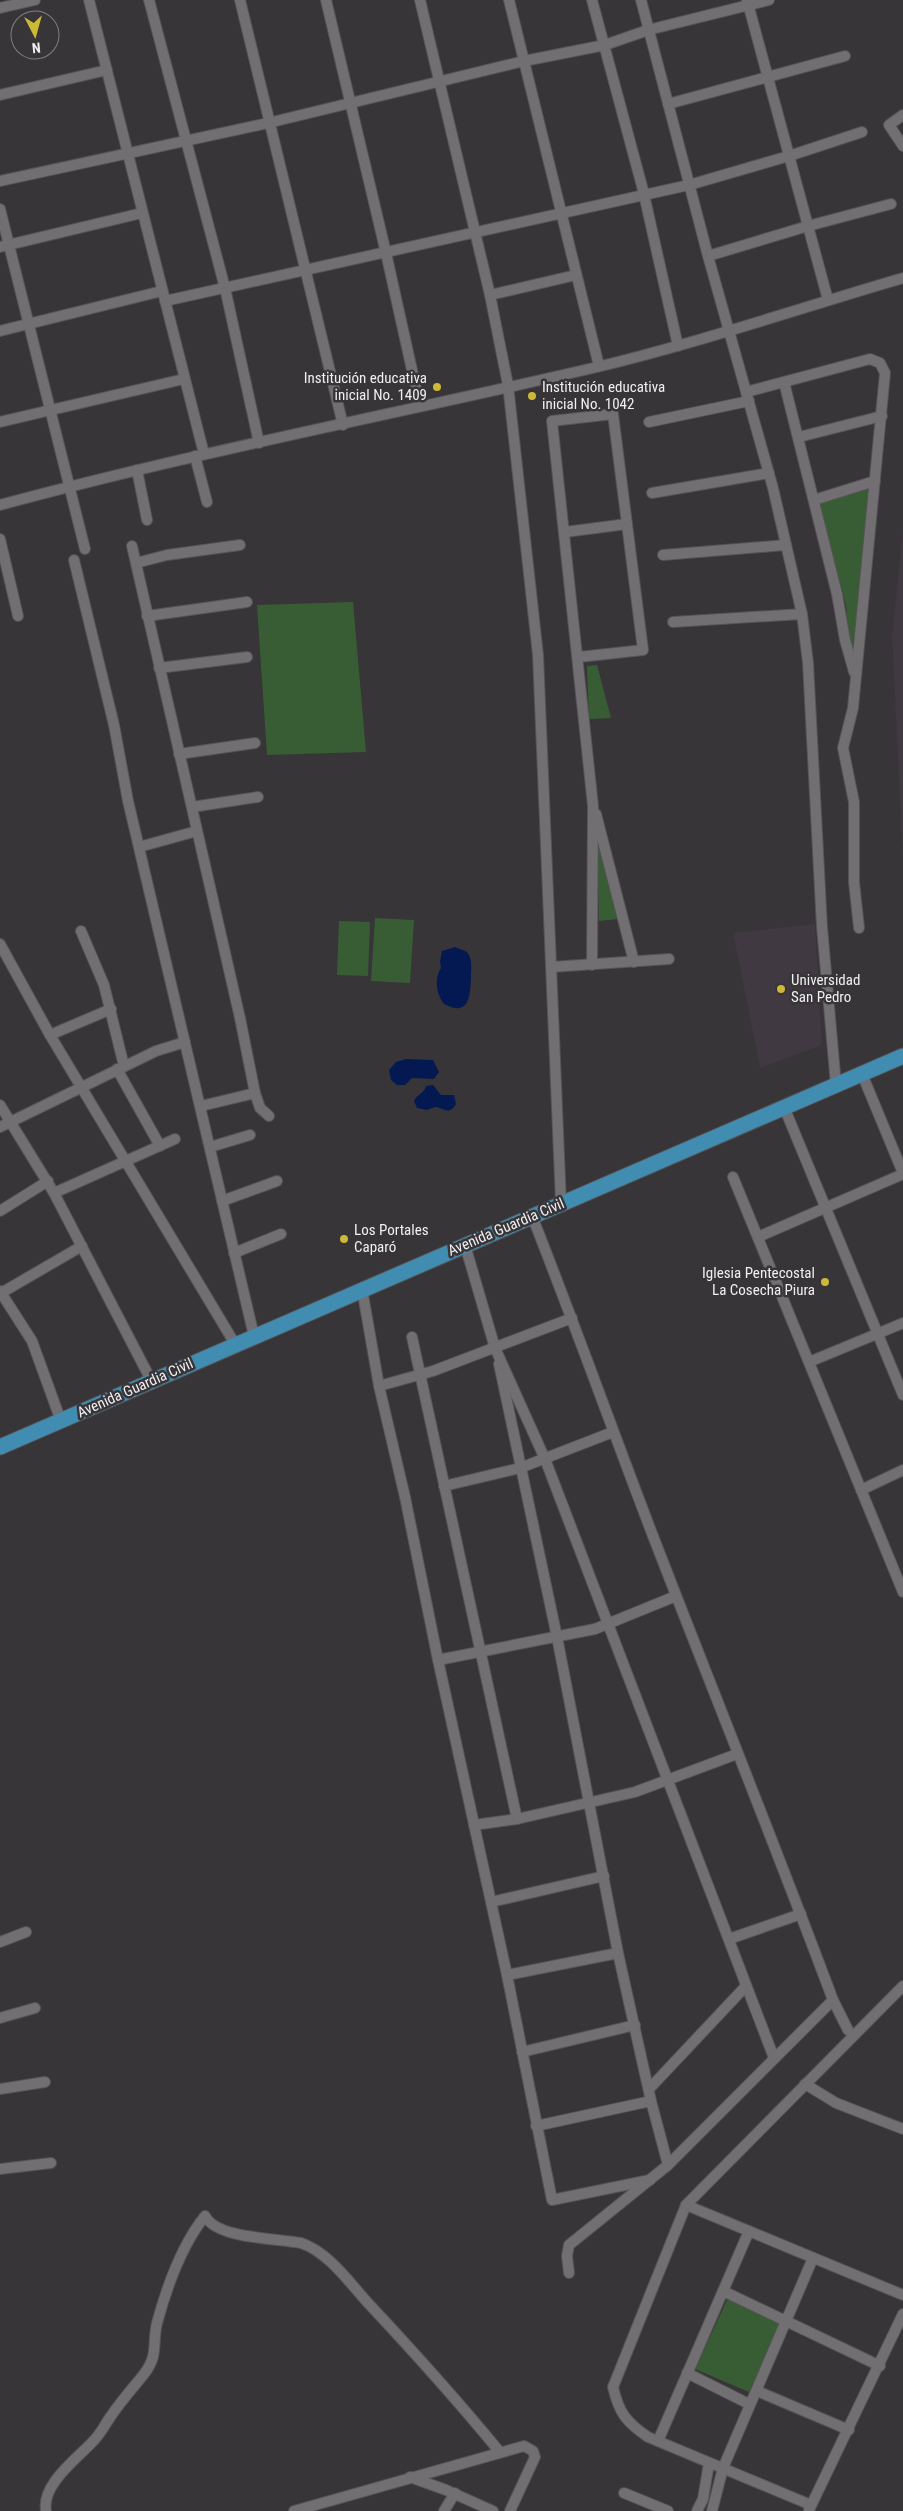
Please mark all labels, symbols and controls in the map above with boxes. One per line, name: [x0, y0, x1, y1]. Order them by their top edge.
north arrow: [10, 10, 60, 60]
text: N: [31, 40, 41, 56]
place label: Institución educativa inicial No. 1409: [304, 369, 427, 404]
place label: Institución educativa inicial No. 1042: [542, 378, 665, 413]
marker: Institución educativa inicial No. 1409: [431, 381, 443, 393]
marker: Institución educativa inicial No. 1042: [526, 390, 538, 402]
place label: Universidad San Pedro: [791, 971, 860, 1006]
marker: Universidad San Pedro: [775, 983, 787, 995]
street label: Avenida Guardia Civil: [445, 1194, 567, 1260]
place label: Los Portales Caparó: [354, 1221, 429, 1256]
marker: Los Portales Caparó: [338, 1233, 350, 1245]
place label: Iglesia Pentecostal La Cosecha Piura: [702, 1264, 815, 1299]
marker: Iglesia Pentecostal La Cosecha Piura: [819, 1276, 831, 1288]
street label: Avenida Guardia Civil: [74, 1354, 196, 1422]

